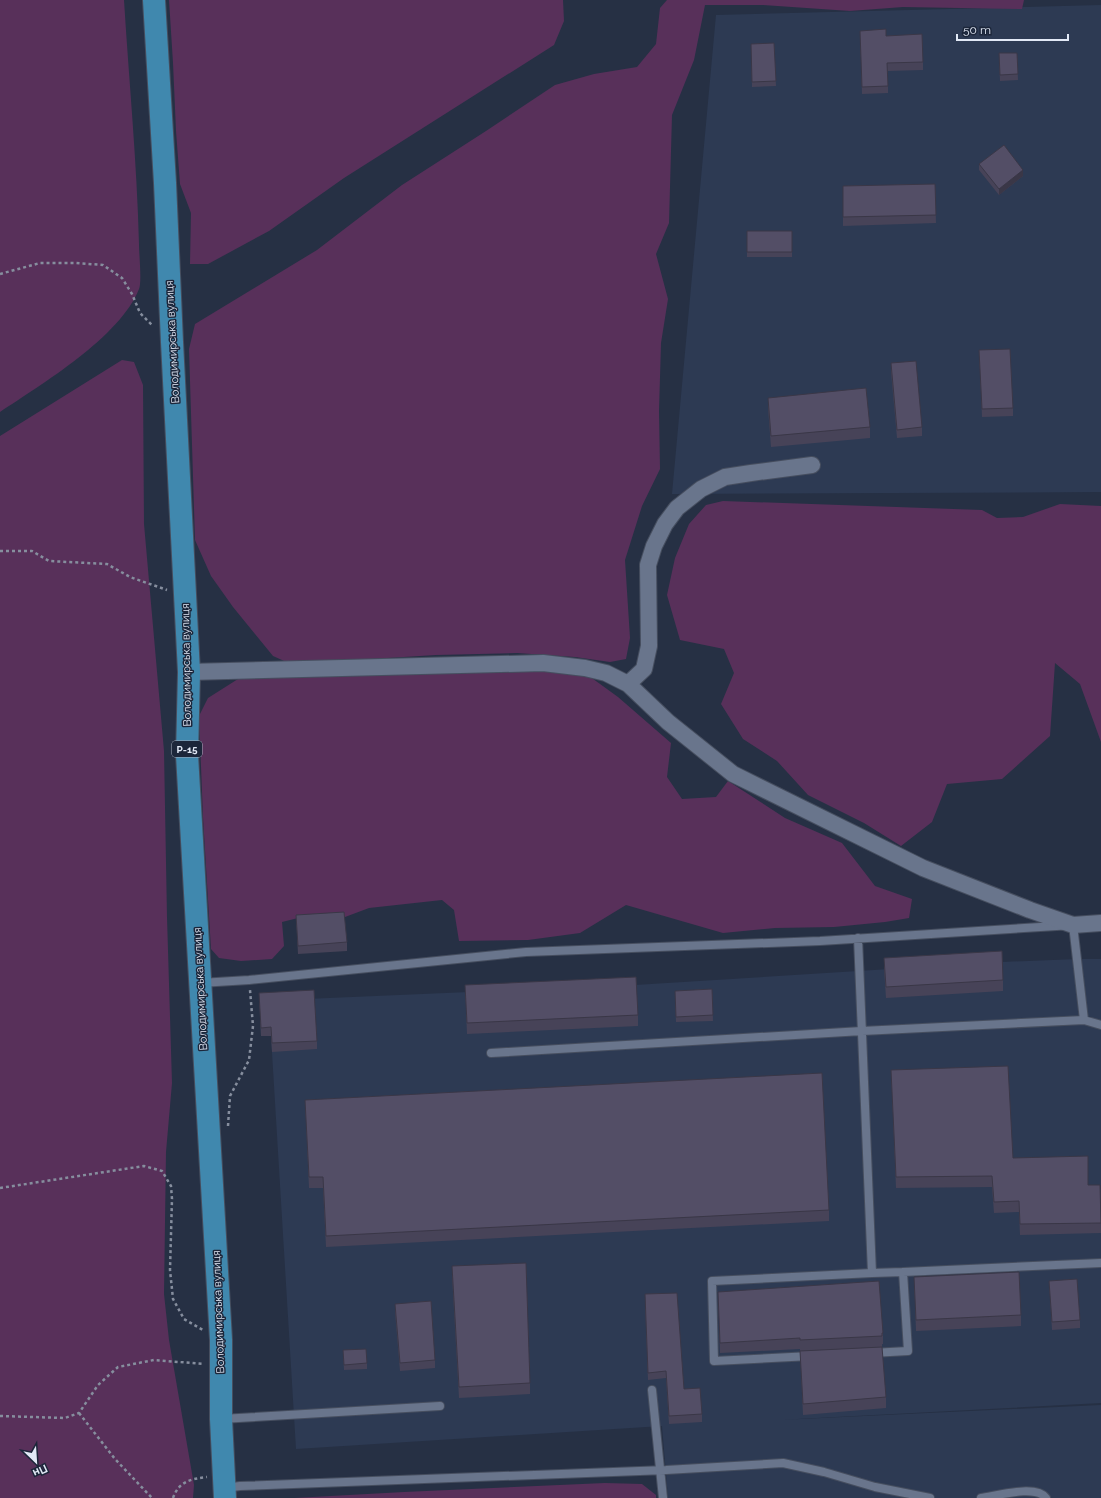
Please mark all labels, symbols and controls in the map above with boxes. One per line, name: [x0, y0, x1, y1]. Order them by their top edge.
scale bar: [957, 16, 1068, 42]
text: 50 m: [963, 23, 991, 37]
street label: Володимирська вулиця: [163, 280, 182, 404]
street label: Володимирська вулиця: [179, 603, 194, 727]
road number: Р-15: [172, 741, 202, 757]
street label: Володимирська вулиця: [191, 927, 210, 1051]
street label: Володимирська вулиця: [210, 1250, 227, 1374]
north arrow: [16, 1442, 56, 1482]
text: Пн: [31, 1462, 49, 1480]

